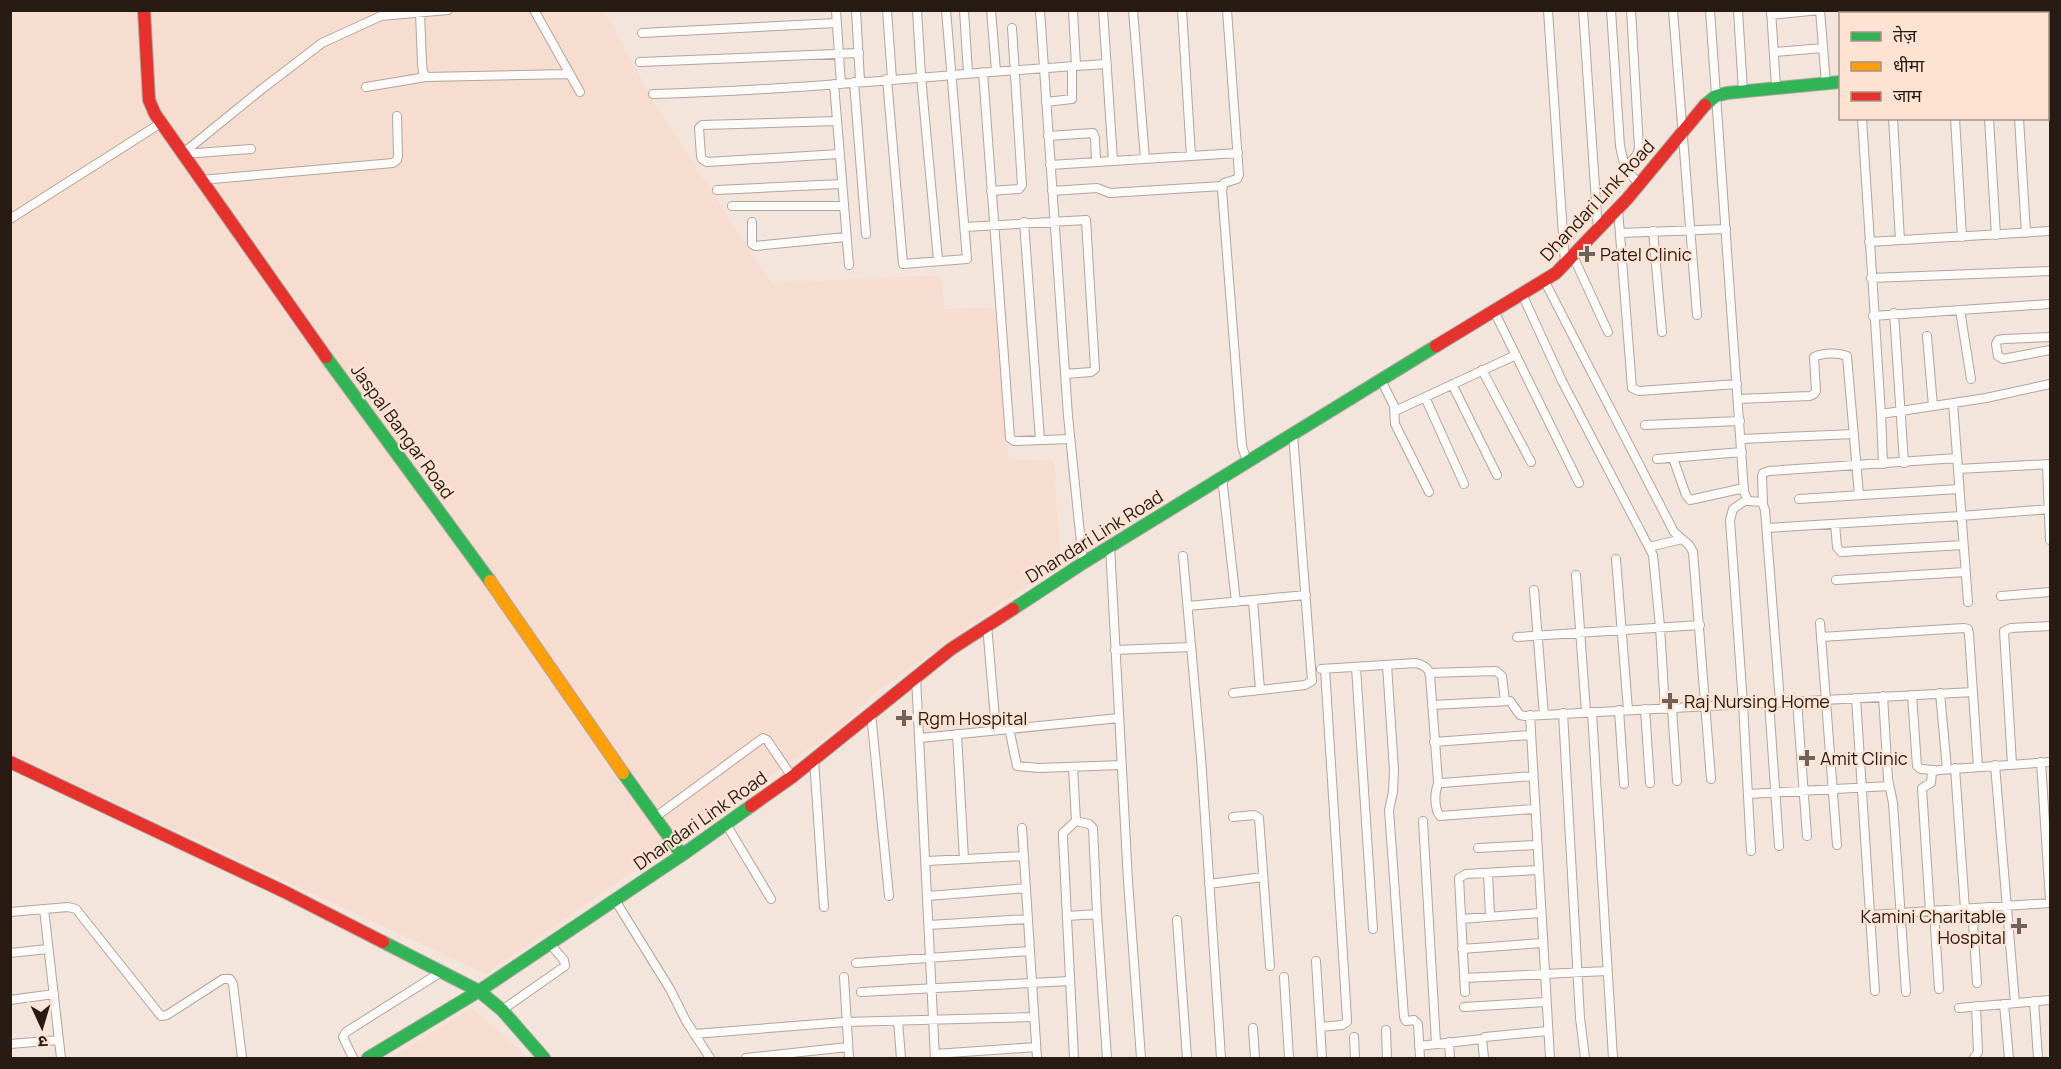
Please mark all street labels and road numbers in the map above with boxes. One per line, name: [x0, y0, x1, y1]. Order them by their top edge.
street label: Dhandari Link Road: [1534, 134, 1660, 266]
street label: Jaspal Bangar Road: [346, 359, 460, 503]
street label: Dhandari Link Road: [1021, 484, 1167, 588]
street label: Dhandari Link Road: [629, 765, 771, 875]

